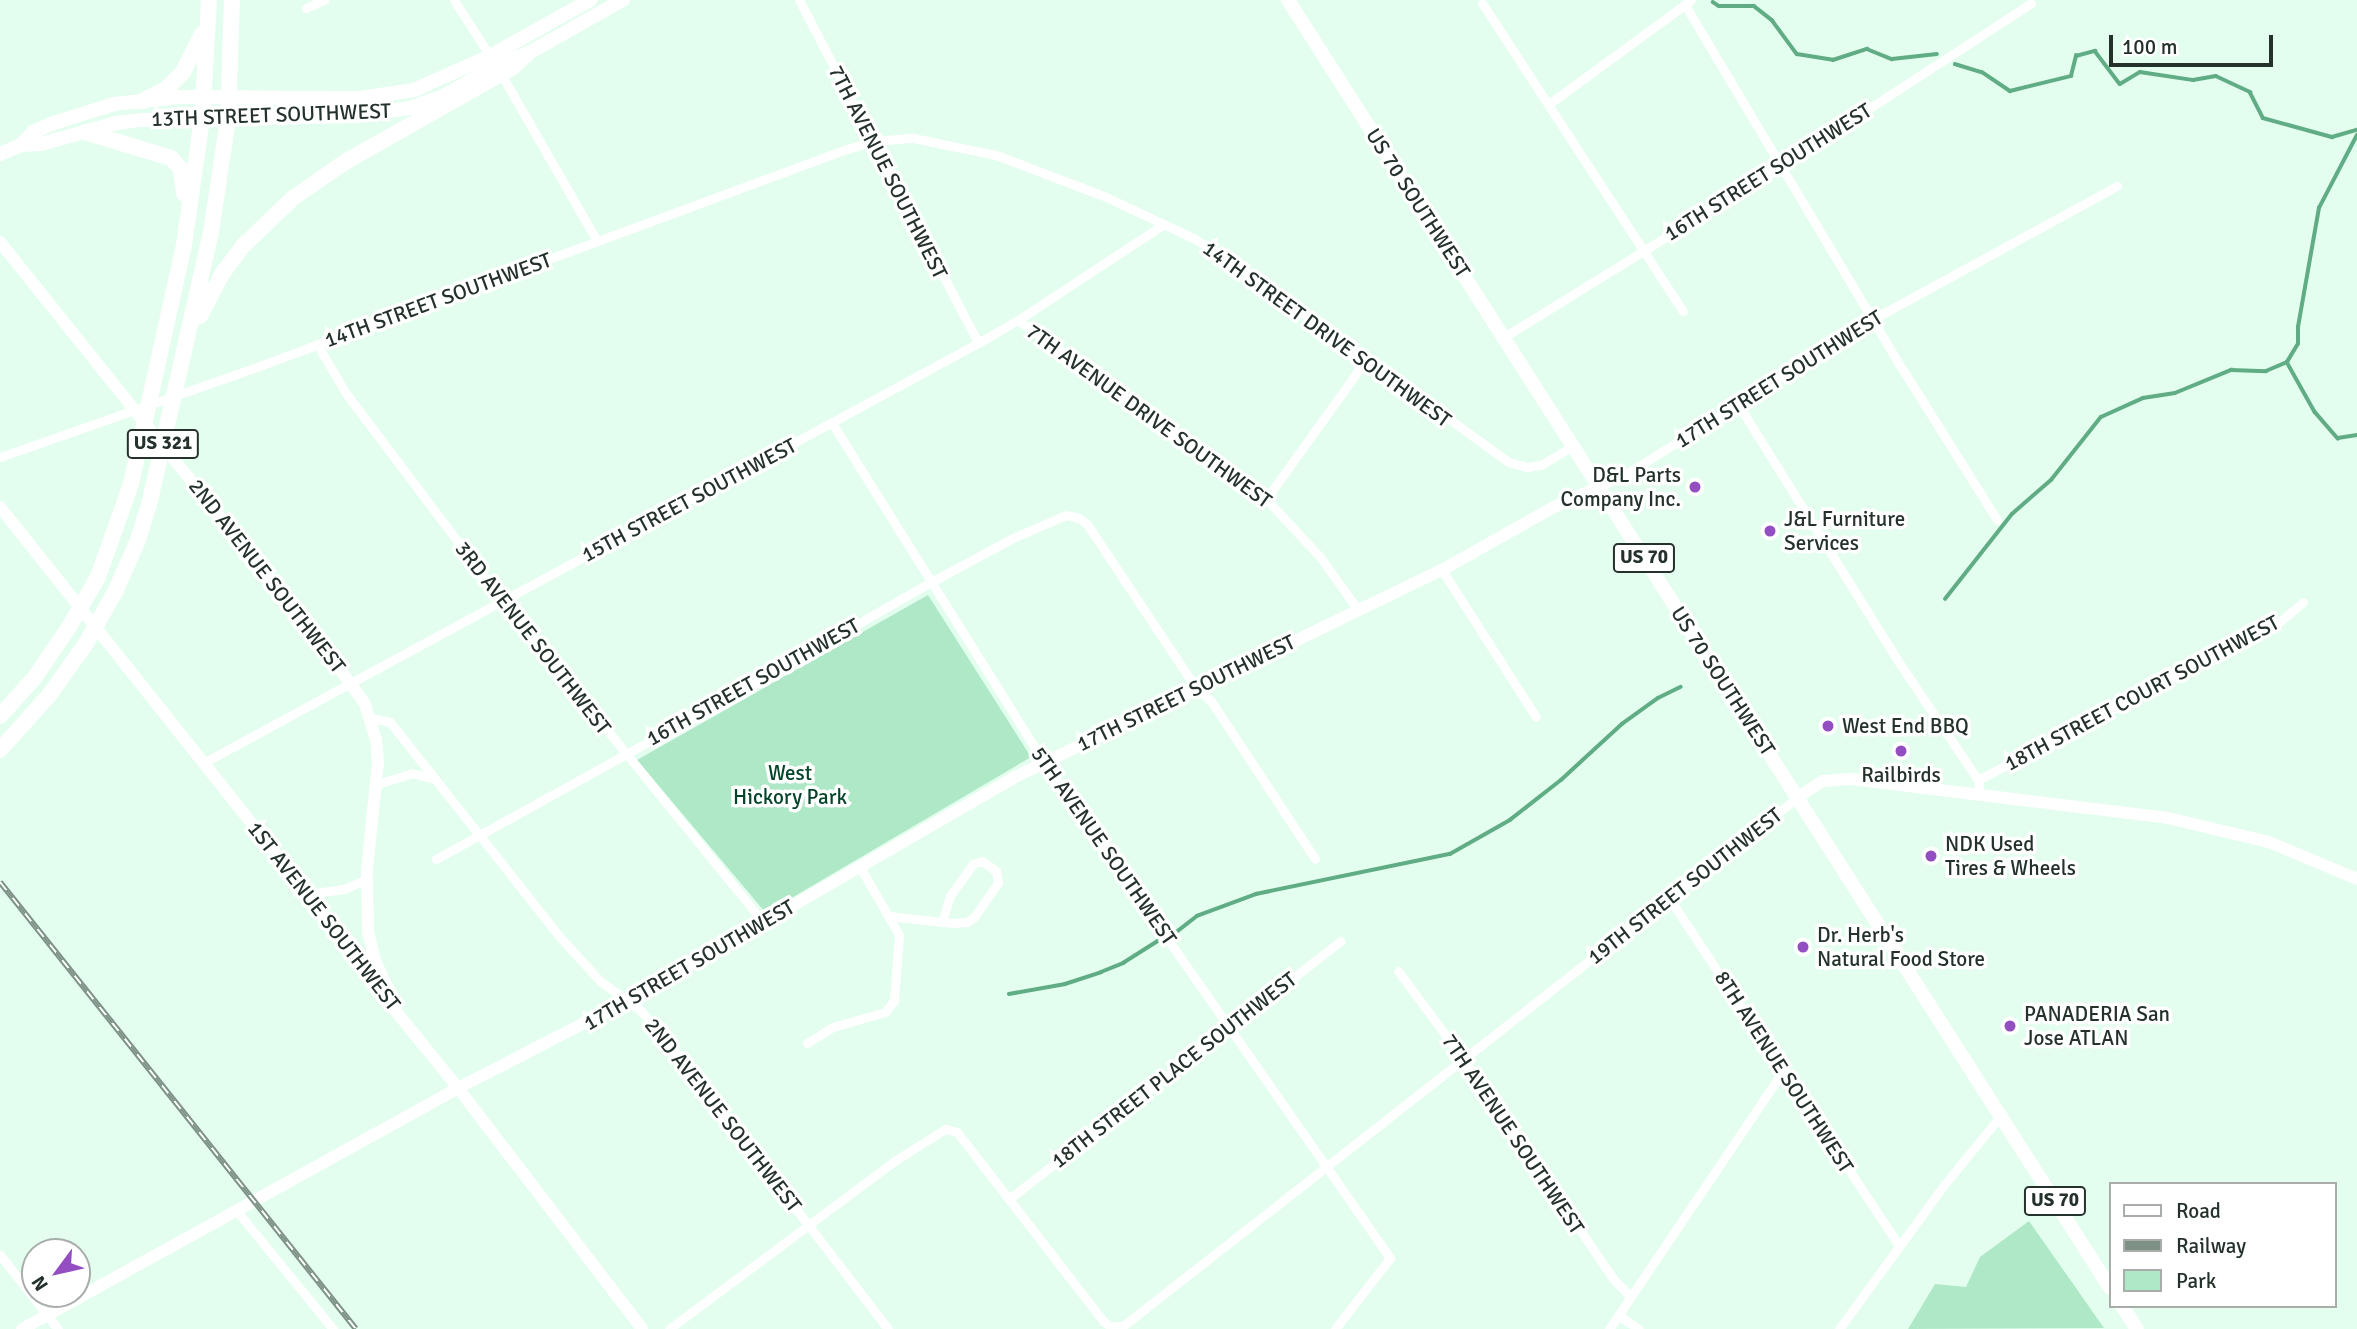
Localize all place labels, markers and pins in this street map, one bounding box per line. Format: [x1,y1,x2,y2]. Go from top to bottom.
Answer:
place label: D&L Parts Company Inc. [1560,462,1681,512]
marker: D&L Parts Company Inc. [1687,479,1703,495]
place label: J&L Furniture Services [1784,506,1905,556]
marker: J&L Furniture Services [1762,523,1778,539]
place label: West End BBQ [1842,713,1969,739]
marker: West End BBQ [1820,718,1836,734]
marker: Railbirds [1893,743,1909,759]
place label: Railbirds [1861,762,1941,788]
place label: NDK Used Tires & Wheels [1945,831,2076,881]
marker: NDK Used Tires & Wheels [1923,848,1939,864]
place label: Dr. Herb's Natural Food Store [1817,922,1985,972]
marker: Dr. Herb's Natural Food Store [1795,939,1811,955]
place label: PANADERIA San Jose ATLAN [2024,1001,2170,1051]
marker: PANADERIA San Jose ATLAN [2002,1018,2018,1034]

